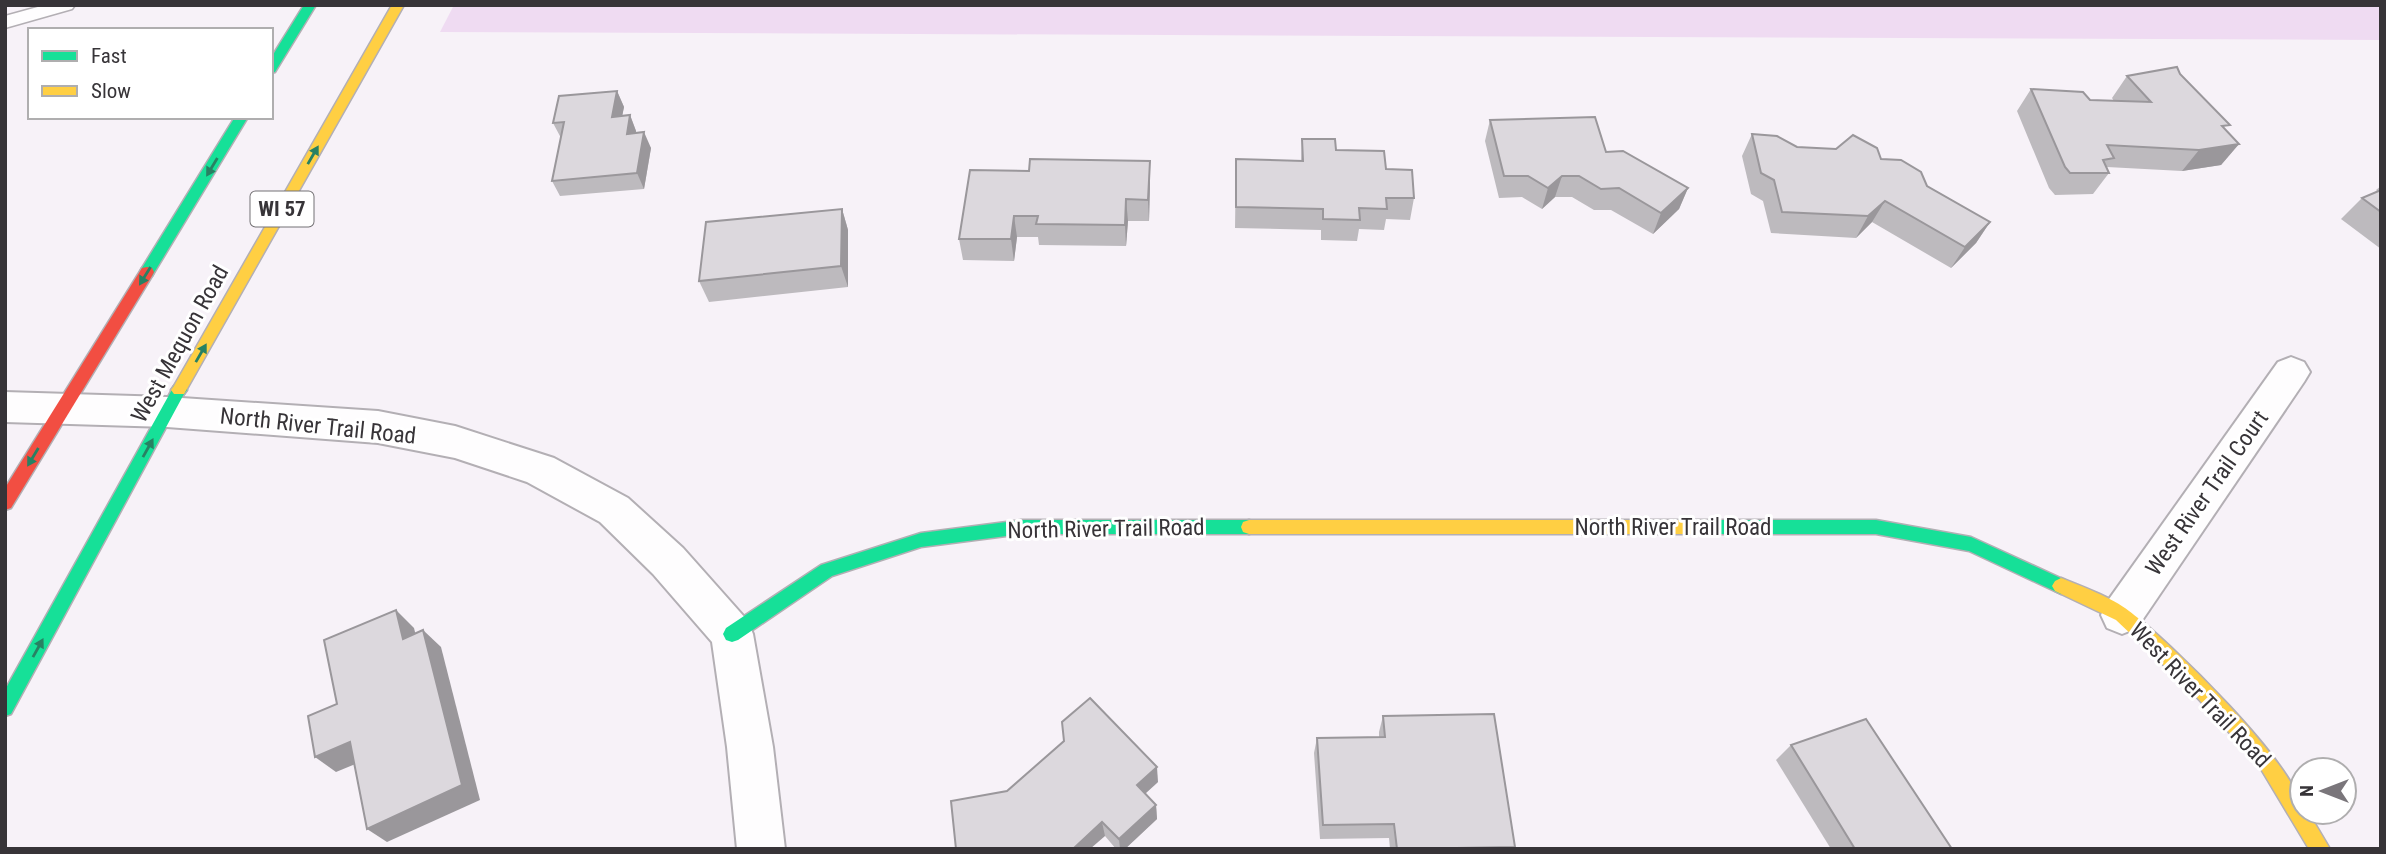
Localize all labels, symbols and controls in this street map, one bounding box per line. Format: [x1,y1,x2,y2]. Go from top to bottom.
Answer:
legend [28,28,273,119]
text: Fast [91,44,127,68]
text: Slow [91,79,131,103]
one-way arrow [307,145,319,165]
one-way arrow [205,158,218,177]
road number: WI 57 [250,192,314,227]
street label: West Mequon Road [126,261,234,427]
one-way arrow [139,266,152,285]
one-way arrow [195,343,207,363]
street label: North River Trail Road [219,402,417,450]
street label: West River Trail Court [2140,405,2274,581]
one-way arrow [141,438,153,458]
one-way arrow [27,447,40,466]
street label: North River Trail Road [1007,514,1205,544]
street label: North River Trail Road [1574,514,1772,541]
street label: West River Trail Road [2124,617,2276,773]
one-way arrow [32,638,44,657]
north arrow [2288,756,2358,826]
text: N [2295,785,2318,797]

